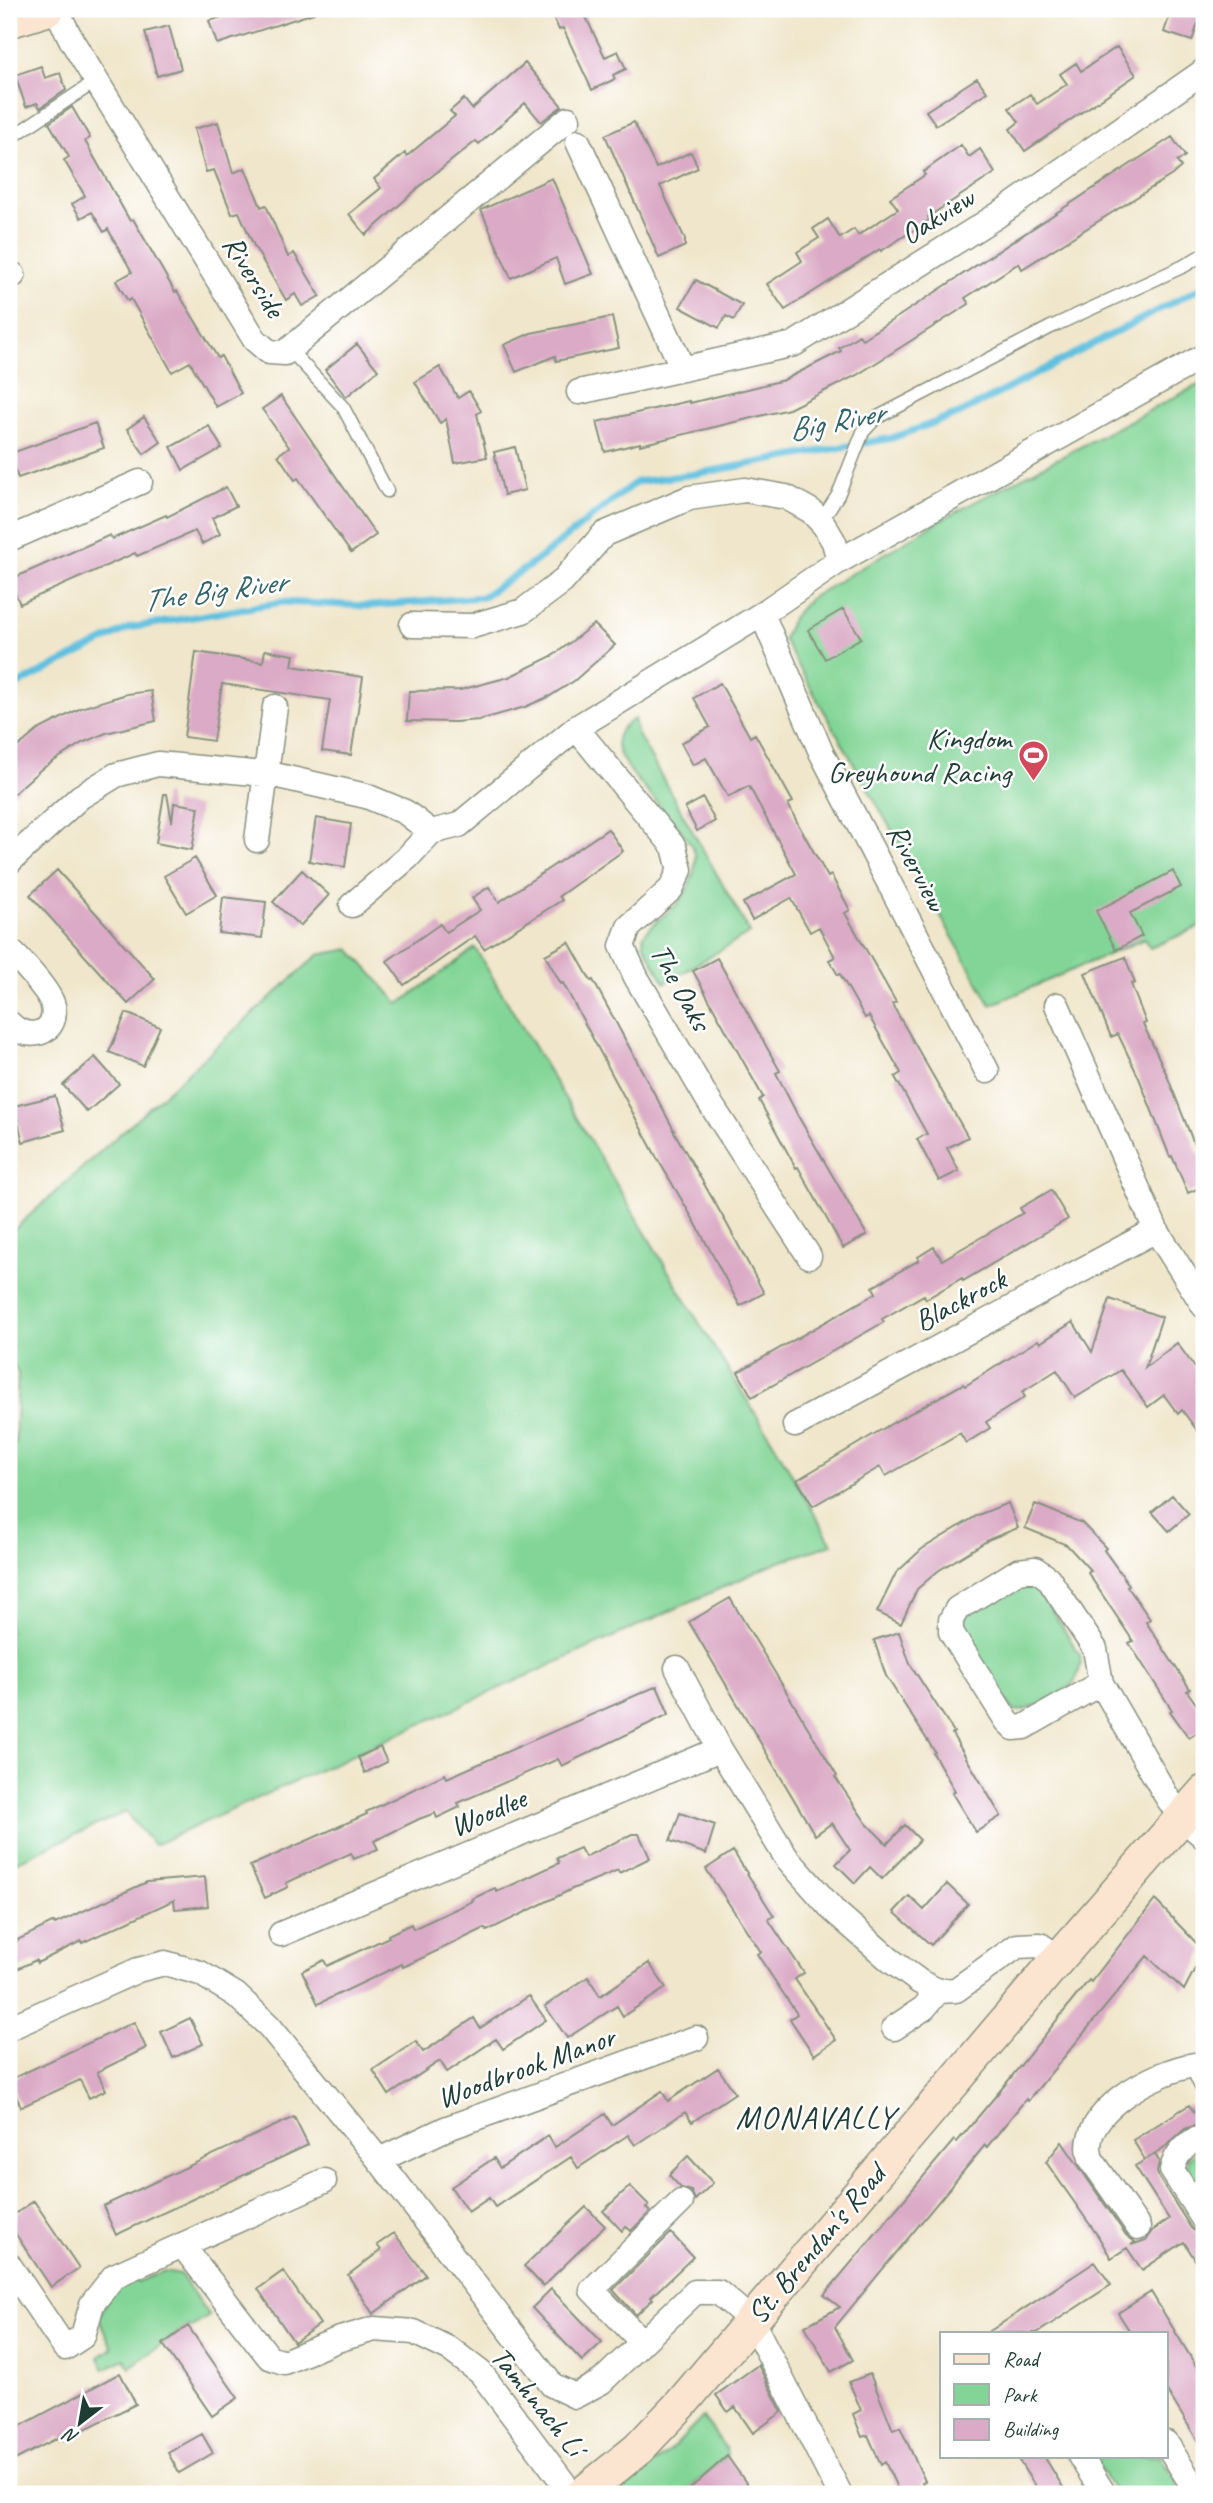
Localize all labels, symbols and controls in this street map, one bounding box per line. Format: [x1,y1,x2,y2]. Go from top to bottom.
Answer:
street label: Oakview [893,177,983,253]
street label: Riverside [214,228,295,326]
water label: Big River [785,391,893,450]
water label: The Big River [140,560,294,621]
place label: Kingdom Greyhound Racing [828,719,1013,791]
sports icon: Kingdom Greyhound Racing [1017,738,1051,782]
street label: Riverview [878,817,957,919]
street label: The Oaks [642,937,722,1039]
street label: Blackrock [908,1259,1014,1340]
street label: Woodlee [444,1778,534,1845]
street label: Woodbrook Manor [432,2017,622,2117]
district label: MONAVALLY [736,2097,900,2138]
street label: St. Brendan's Road [738,2153,896,2331]
legend [940,2332,1168,2458]
street label: Tamhnach Lí [482,2339,598,2468]
text: Road [1003,2346,1042,2372]
text: Park [1003,2382,1038,2408]
north arrow [46,2388,116,2458]
text: Building [1003,2416,1060,2442]
text: N [58,2422,83,2450]

